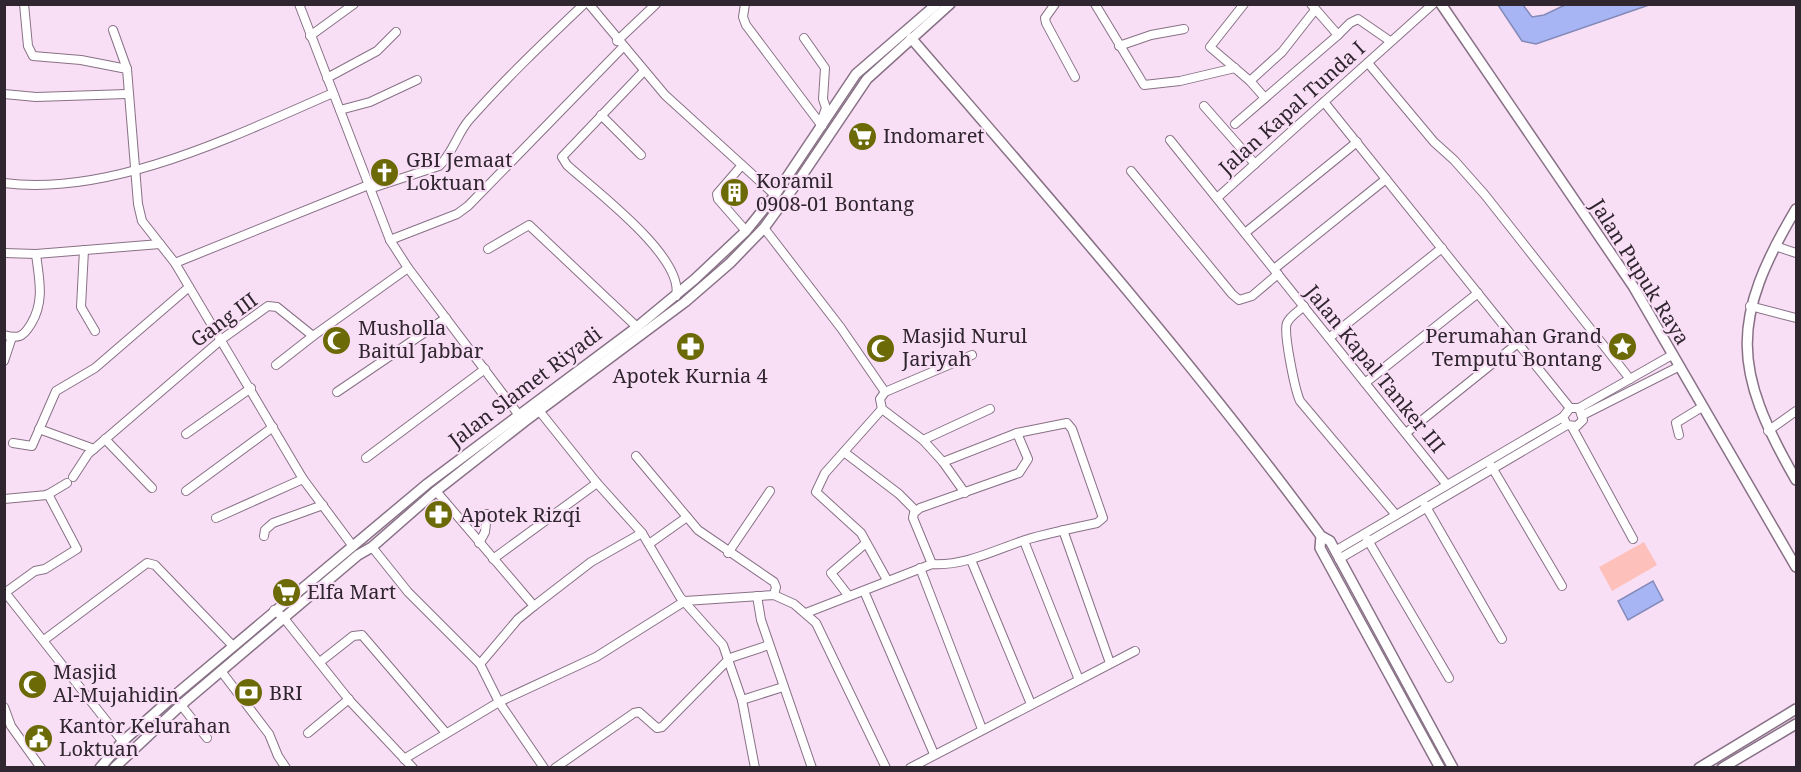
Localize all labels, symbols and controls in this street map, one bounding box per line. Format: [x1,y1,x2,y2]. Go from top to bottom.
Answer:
street label: Jalan Kapal Tunda I [1212,35,1371,181]
supermarket icon: Indomaret [846,120,878,152]
place label: Indomaret [883,122,984,149]
place label: GBI Jemaat Loktuan [406,146,512,196]
church icon: GBI Jemaat Loktuan [369,156,401,188]
place label: Koramil 0908-01 Bontang [756,167,914,217]
building icon: Koramil 0908-01 Bontang [719,177,751,209]
street label: Jalan Pupuk Raya [1584,193,1696,350]
street label: Jalan Kapal Tanker III [1299,278,1452,458]
street label: Gang III [185,286,263,353]
place label: Musholla Baitul Jabbar [358,314,484,364]
street label: Jalan Slamet Riyadi [442,320,607,454]
place label: Masjid Nurul Jariyah [901,322,1027,372]
place label: Perumahan Grand Temputu Bontang [1425,322,1602,372]
mosque icon: Musholla Baitul Jabbar [321,324,353,356]
pharmacy icon: Apotek Kurnia 4 [674,330,706,362]
place icon: Perumahan Grand Temputu Bontang [1607,331,1639,363]
mosque icon: Masjid Nurul Jariyah [865,332,897,364]
place label: Apotek Kurnia 4 [612,362,768,389]
pharmacy icon: Apotek Rizqi [423,499,455,531]
place label: Apotek Rizqi [460,501,582,528]
supermarket icon: Elfa Mart [270,576,302,608]
place label: Elfa Mart [307,578,396,605]
place label: Masjid Al-Mujahidin [53,658,179,708]
mosque icon: Masjid Al-Mujahidin [16,668,48,700]
bank icon: BRI [232,677,264,709]
place label: BRI [269,679,303,706]
place label: Kantor Kelurahan Loktuan [59,712,231,762]
public building icon: Kantor Kelurahan Loktuan [22,722,54,754]

